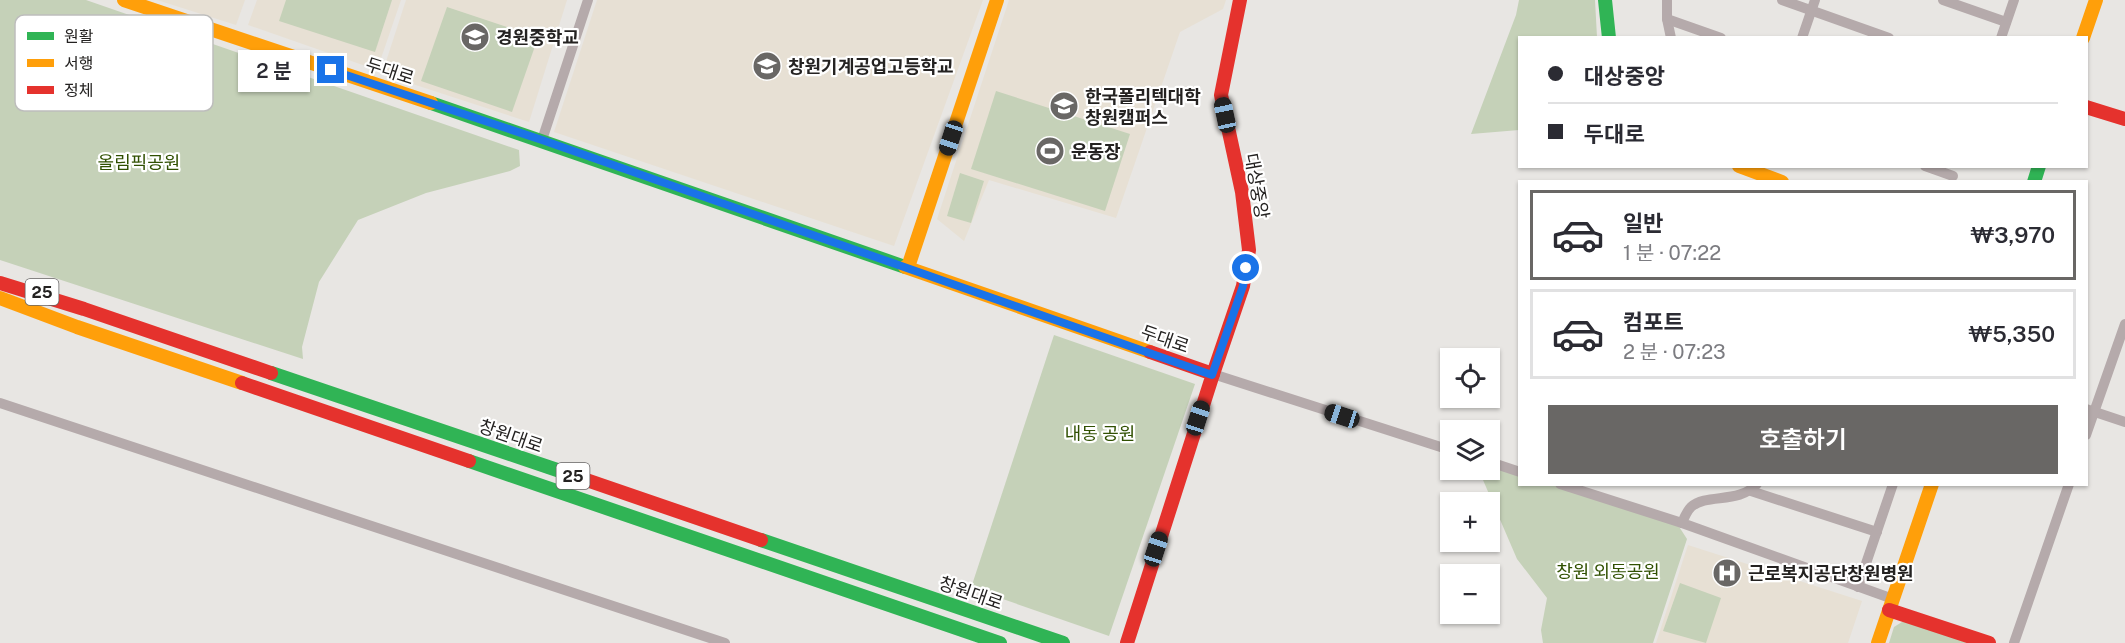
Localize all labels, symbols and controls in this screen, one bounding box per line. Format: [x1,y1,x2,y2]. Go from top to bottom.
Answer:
legend [15,15,213,111]
school or university icon: 경원중학교 [459,21,491,53]
text: 원활 [64,27,94,46]
place label: 경원중학교 [496,27,579,48]
callout: 2 분 [238,49,310,91]
school or university icon: 창원기계공업고등학교 [751,50,783,82]
street label: 두대로 [363,53,417,89]
text: 서행 [64,54,93,73]
route end [317,56,344,83]
place label: 창원기계공업고등학교 [788,56,954,77]
text: 2 분 [256,59,292,83]
text: 대상중앙 [1584,63,1665,89]
text: 정체 [64,81,93,100]
place label: 한국폴리텍대학 창원캠퍼스 [1085,86,1201,128]
school or university icon: 한국폴리텍대학 창원캠퍼스 [1048,90,1080,122]
car [1212,96,1238,134]
car [937,118,965,158]
text: 두대로 [1584,121,1645,147]
sports icon: 운동장 [1034,135,1066,167]
place label: 운동장 [1071,141,1121,162]
park label: 올림픽공원 [98,152,180,173]
street label: 대상중앙 [1241,152,1273,220]
icon: car [1551,208,1605,262]
text: 일반 [1623,210,1663,236]
text: ₩3,970 [1970,222,2055,248]
text: 1 분 · 07:22 [1623,241,1721,265]
route start [1232,254,1259,281]
road number: 25 [26,279,58,305]
icon: car [1551,307,1605,361]
text: 컴포트 [1623,309,1684,335]
street label: 두대로 [1138,321,1192,357]
text: ₩5,350 [1968,321,2055,347]
text: 2 분 · 07:23 [1623,340,1726,364]
map controls [1440,348,1500,624]
button: locate [1440,348,1500,408]
car [1184,398,1212,438]
car [1322,402,1362,430]
button: 호출하기 [1548,405,2058,474]
street label: 창원대로 [476,415,546,457]
button: layers [1440,420,1500,480]
park label: 내동 공원 [1065,423,1135,444]
road number: 25 [556,463,590,489]
button: + [1440,492,1500,552]
car [1142,529,1170,569]
hospital icon: 근로복지공단창원병원 [1711,557,1743,589]
park label: 창원 외동공원 [1556,561,1660,582]
place label: 근로복지공단창원병원 [1748,563,1914,584]
button: − [1440,564,1500,624]
street label: 창원대로 [936,572,1006,614]

